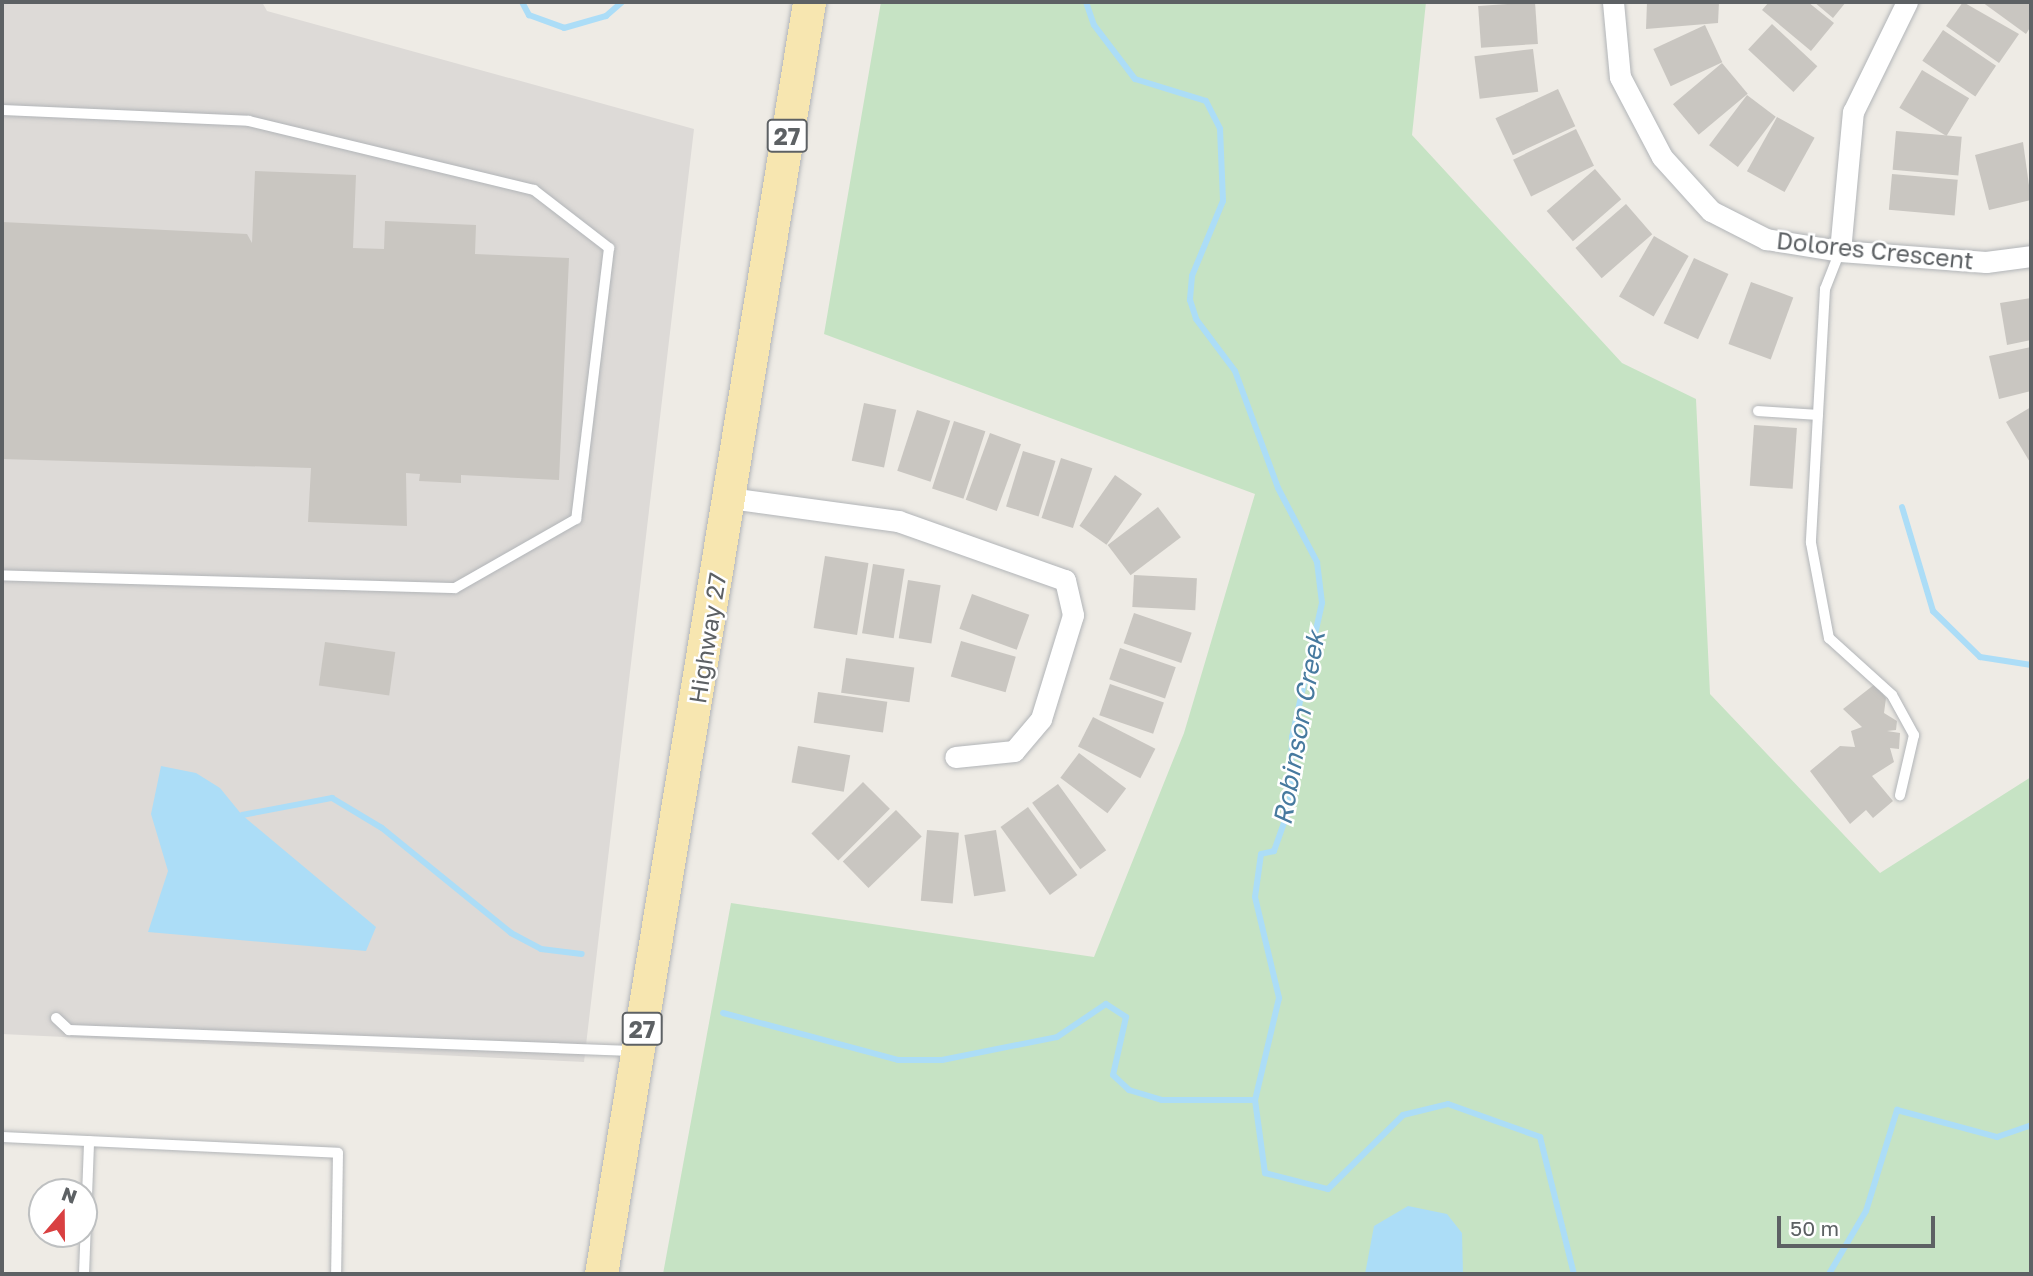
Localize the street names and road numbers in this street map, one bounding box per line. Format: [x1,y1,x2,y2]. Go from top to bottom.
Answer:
road number: 27 [766,116,808,155]
street label: Dolores Crescent [1775,225,1975,275]
street label: Highway 27 [682,571,732,705]
road number: 27 [621,1010,663,1048]

